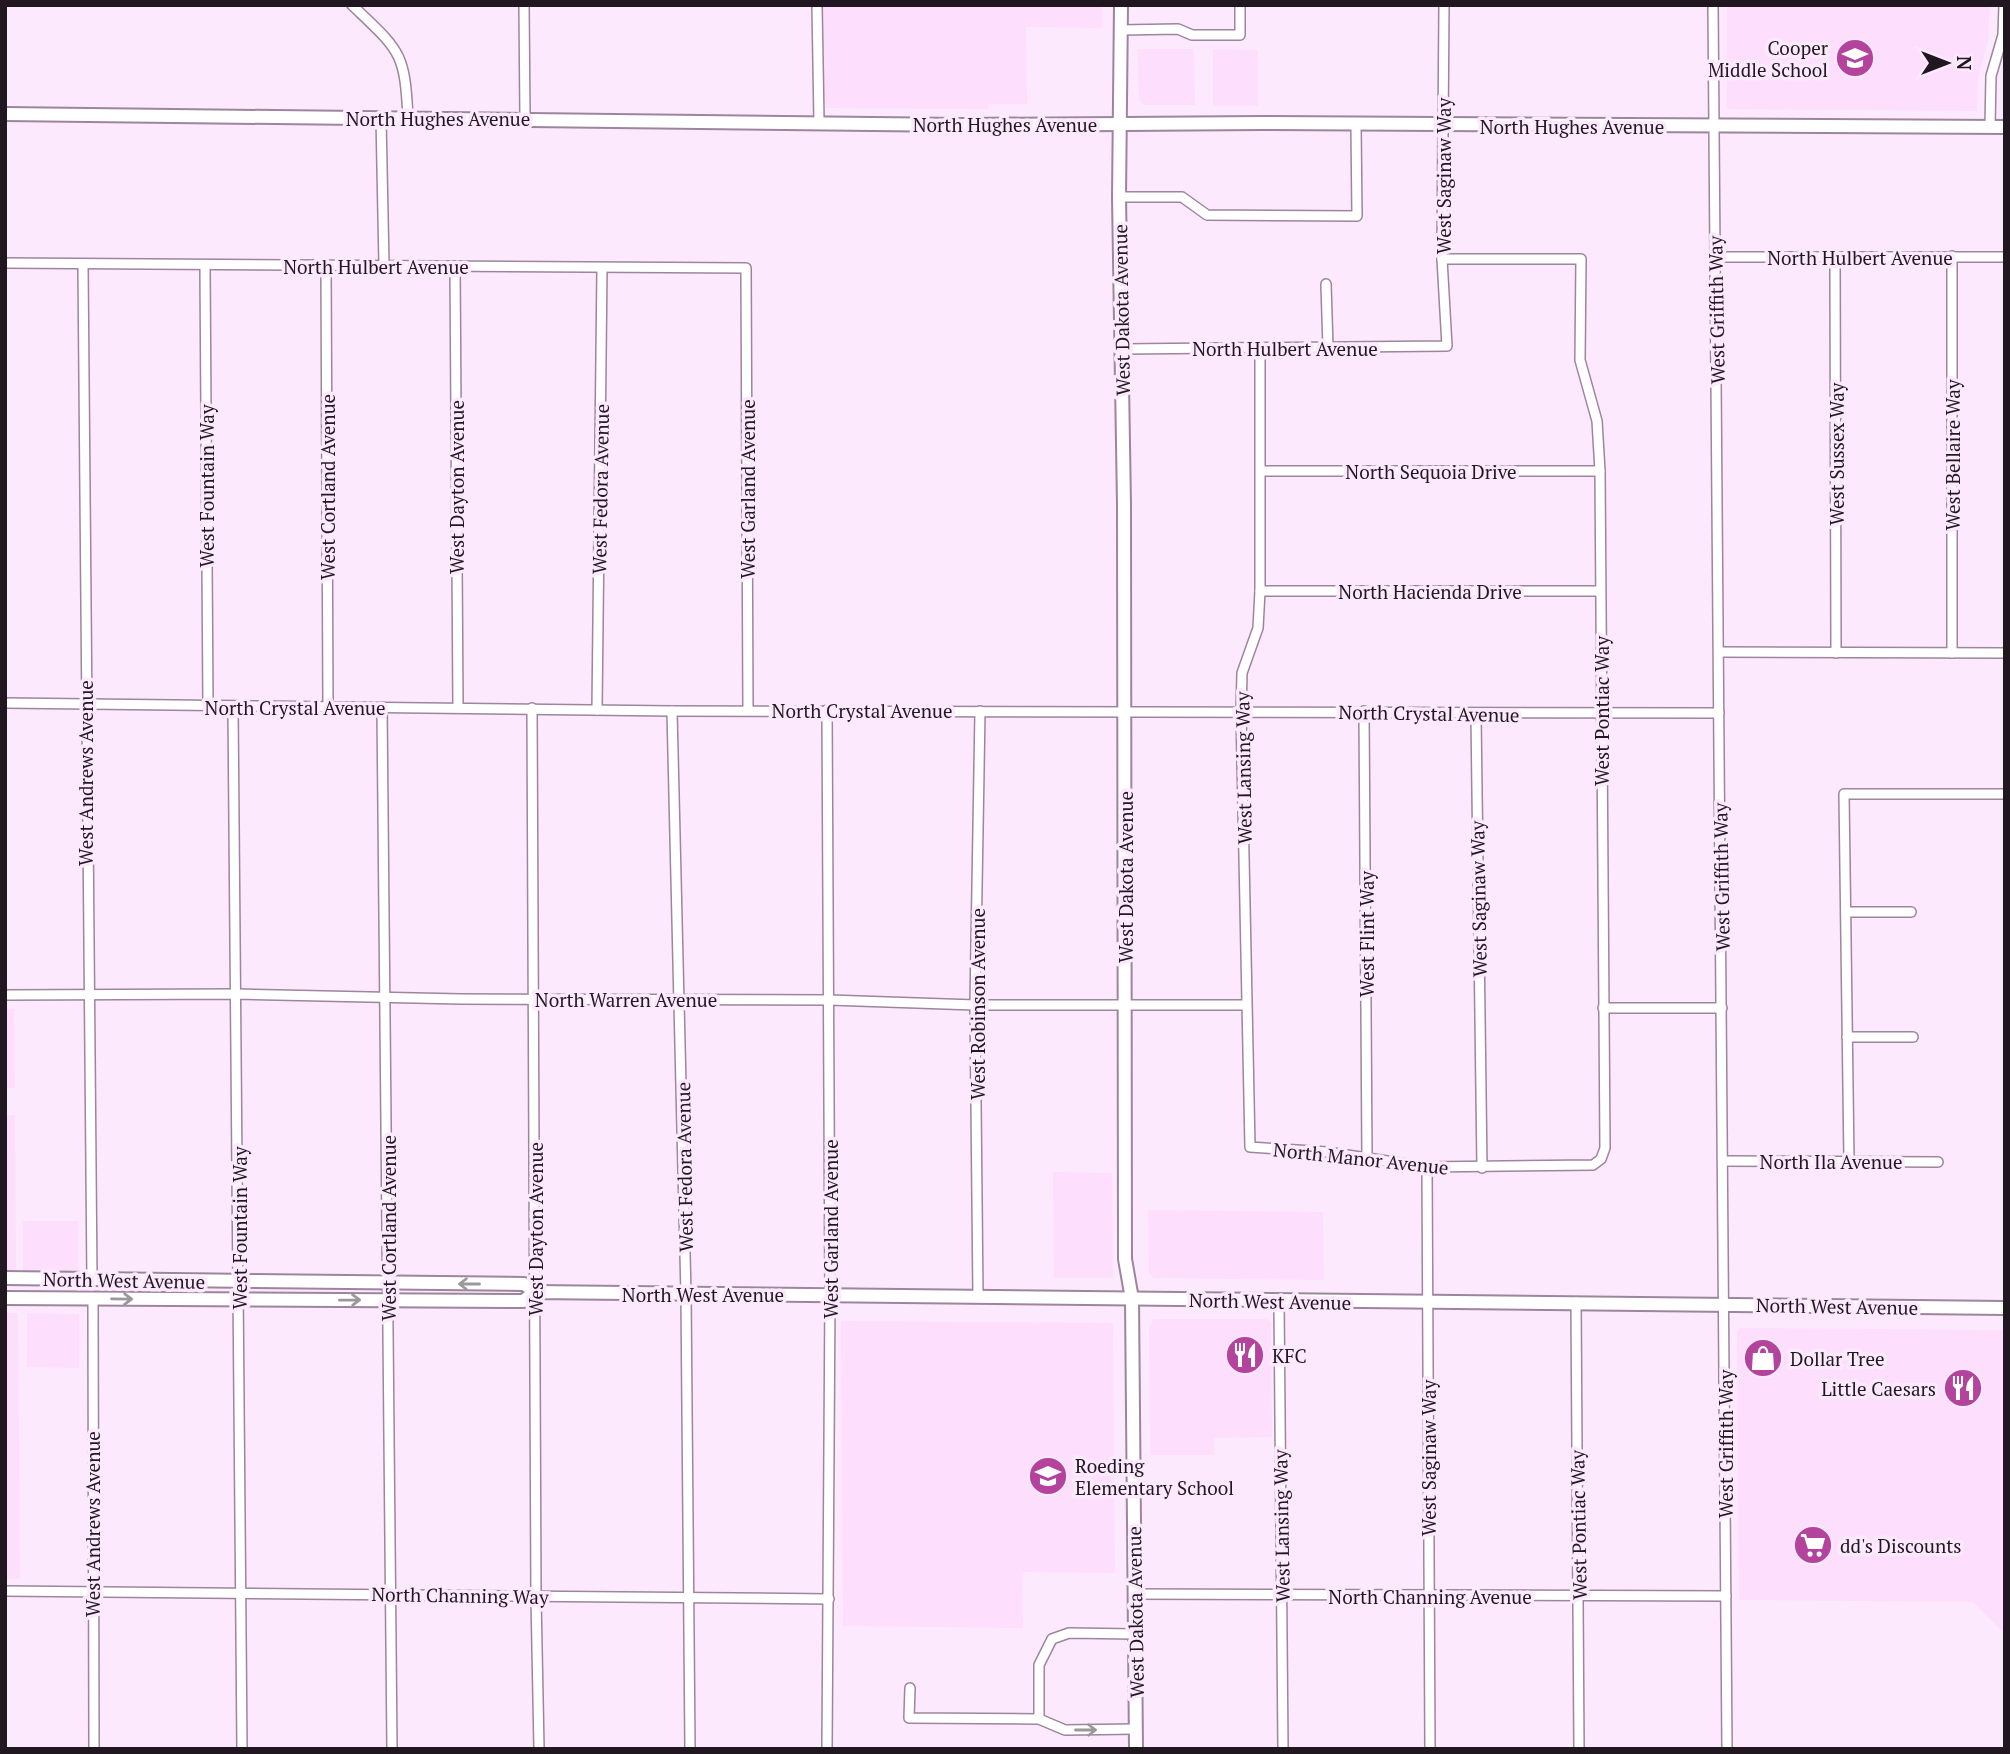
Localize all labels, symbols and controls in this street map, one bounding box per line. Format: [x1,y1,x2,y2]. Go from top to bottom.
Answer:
north arrow [1912,28,1982,98]
place label: Cooper Middle School [1708,35,1829,82]
school or university icon: Cooper Middle School [1834,37,1876,79]
text: N [1952,56,1977,71]
street label: West Saginaw Way [1431,97,1456,254]
street label: North Hughes Avenue [346,106,530,131]
street label: North Hughes Avenue [913,112,1097,137]
street label: North Hughes Avenue [1480,114,1664,139]
street label: West Dakota Avenue [1107,224,1135,396]
street label: West Griffith Way [1702,235,1730,384]
street label: North Hulbert Avenue [1767,245,1953,270]
street label: North Hulbert Avenue [283,254,469,279]
street label: North Hulbert Avenue [1192,336,1378,361]
street label: West Bellaire Way [1940,379,1965,531]
street label: West Sussex Way [1824,382,1849,525]
street label: West Cortland Avenue [315,394,340,580]
street label: West Garland Avenue [735,399,760,579]
street label: West Dayton Avenue [444,400,469,574]
street label: West Fountain Way [194,404,219,567]
street label: West Fedora Avenue [586,404,614,574]
street label: North Sequoia Drive [1345,459,1517,484]
street label: North Hacienda Drive [1338,579,1522,604]
street label: West Pontiac Way [1589,636,1614,786]
street label: West Andrews Avenue [73,680,98,866]
street label: West Lansing Way [1229,691,1257,845]
street label: North Crystal Avenue [204,695,386,720]
street label: North Crystal Avenue [771,698,953,723]
street label: North Crystal Avenue [1338,699,1520,727]
street label: West Dakota Avenue [1113,791,1138,963]
street label: West Griffith Way [1707,802,1735,951]
street label: West Saginaw Way [1464,820,1492,977]
street label: West Flint Way [1354,870,1379,997]
street label: West Robinson Avenue [965,908,990,1100]
street label: North Warren Avenue [535,987,717,1012]
street label: West Fedora Avenue [670,1082,698,1252]
street label: West Cortland Avenue [376,1135,401,1321]
street label: North Manor Avenue [1272,1136,1450,1180]
street label: West Garland Avenue [818,1139,843,1319]
street label: West Dayton Avenue [523,1142,548,1316]
street label: West Fountain Way [227,1146,252,1309]
street label: North Ila Avenue [1760,1149,1903,1174]
street label: North West Avenue [43,1266,205,1294]
one-way arrow [458,1277,481,1291]
street label: North West Avenue [622,1282,784,1307]
street label: North West Avenue [1189,1287,1351,1315]
one-way arrow [111,1292,134,1306]
street label: North West Avenue [1756,1292,1918,1320]
one-way arrow [338,1293,361,1307]
restaurant icon: KFC [1224,1334,1266,1376]
shop icon: Dollar Tree [1742,1337,1784,1379]
place label: KFC [1272,1343,1307,1368]
place label: Dollar Tree [1790,1346,1885,1371]
restaurant icon: Little Caesars [1942,1367,1984,1409]
street label: West Griffith Way [1713,1369,1738,1518]
place label: Little Caesars [1821,1376,1936,1401]
street label: West Saginaw Way [1416,1379,1441,1536]
street label: West Andrews Avenue [80,1431,105,1617]
street label: West Lansing Way [1267,1449,1295,1603]
street label: West Pontiac Way [1564,1449,1592,1600]
place label: Roeding Elementary School [1075,1453,1234,1500]
school or university icon: Roeding Elementary School [1027,1455,1069,1497]
supermarket icon: dd's Discounts [1792,1524,1834,1566]
street label: West Dakota Avenue [1121,1526,1149,1698]
place label: dd's Discounts [1840,1533,1962,1558]
street label: North Channing Way [371,1581,549,1609]
street label: North Channing Avenue [1328,1584,1532,1609]
one-way arrow [1075,1723,1098,1737]

